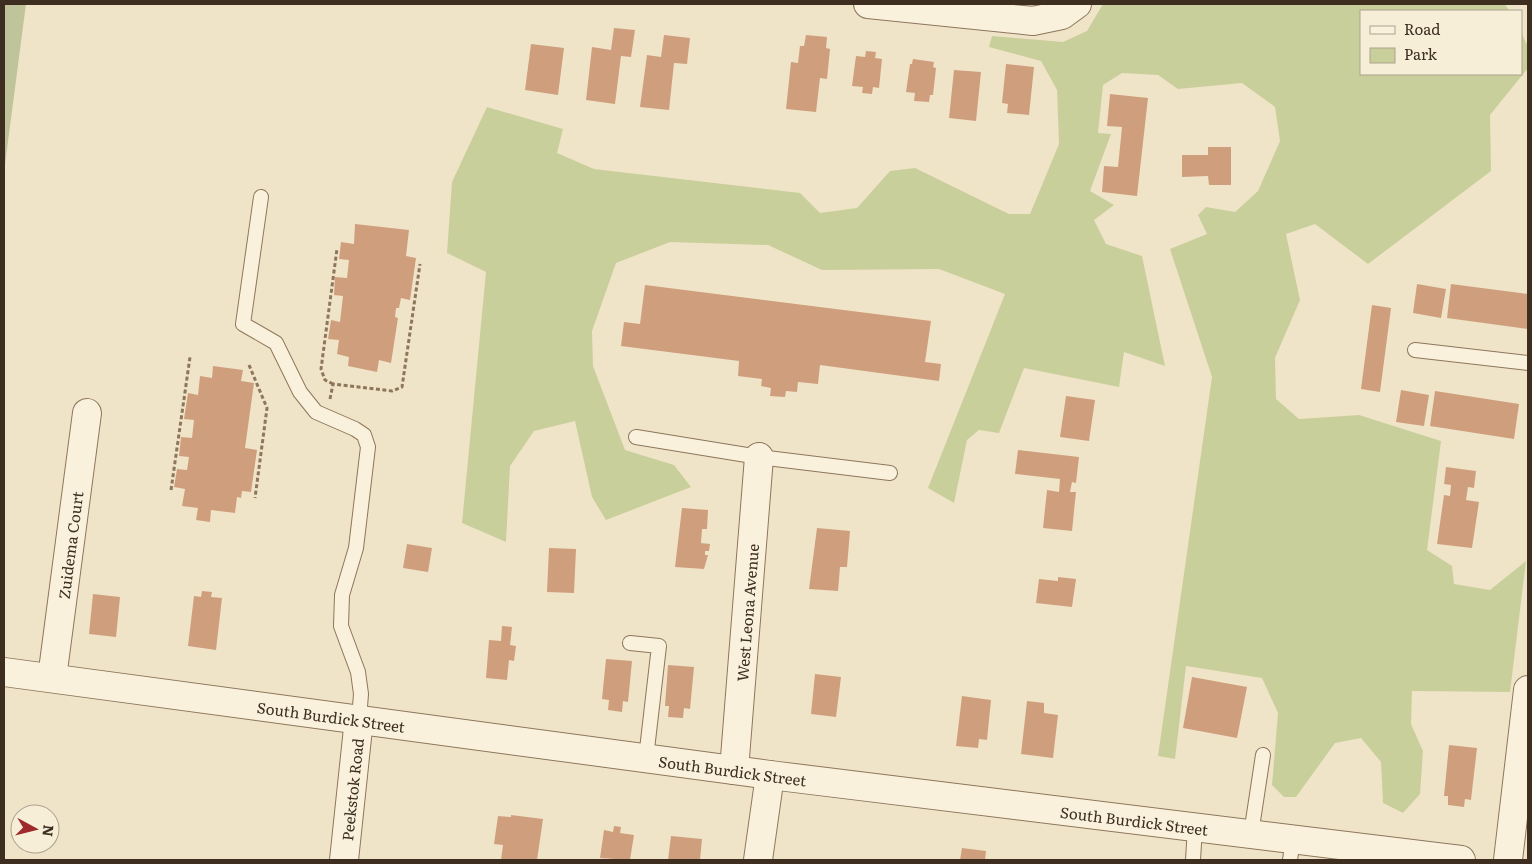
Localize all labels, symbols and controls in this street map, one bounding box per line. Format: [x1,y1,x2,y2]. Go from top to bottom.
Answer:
legend [1360,10,1522,75]
text: Road [1404,17,1440,40]
text: Park [1404,42,1438,65]
street label: Zuidema Court [51,490,88,600]
street label: West Leona Avenue [730,543,764,682]
street label: South Burdick Street [256,695,406,737]
street label: Peekstok Road [335,737,368,842]
street label: South Burdick Street [657,749,808,791]
street label: South Burdick Street [1059,799,1210,840]
north arrow [10,804,60,854]
text: N [38,824,60,838]

